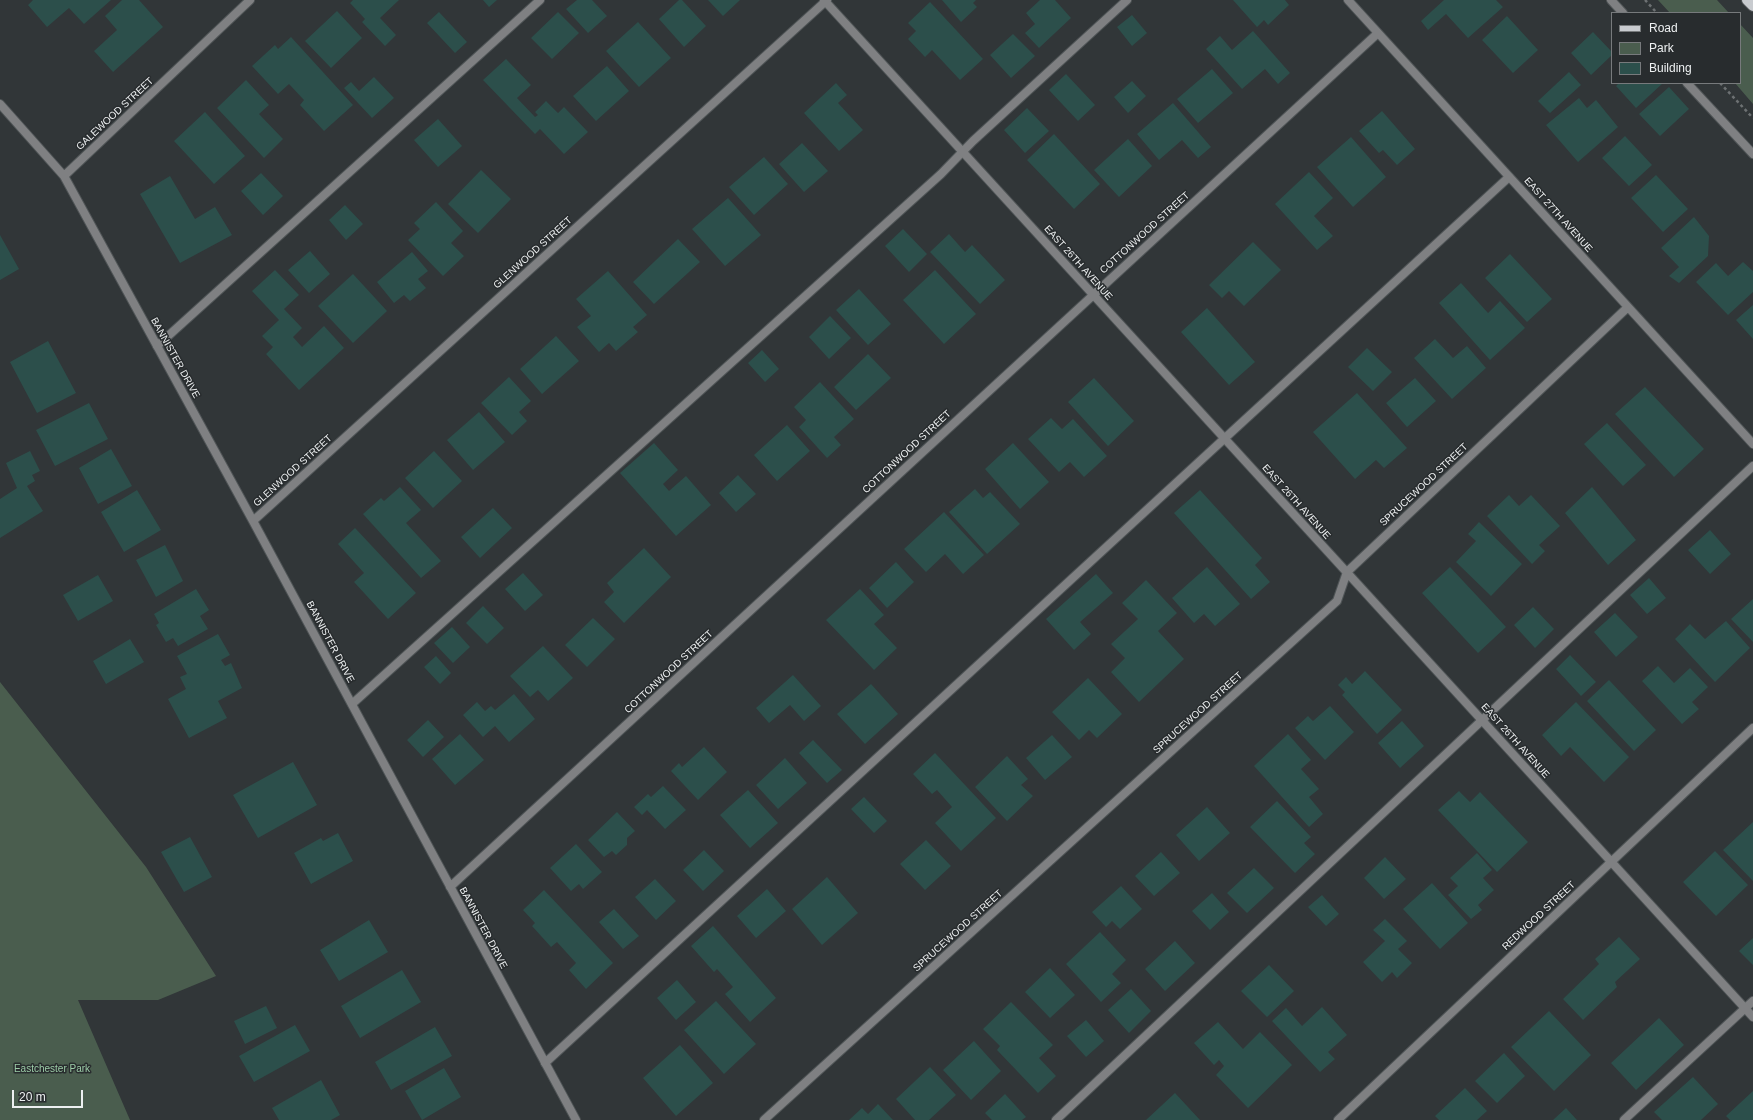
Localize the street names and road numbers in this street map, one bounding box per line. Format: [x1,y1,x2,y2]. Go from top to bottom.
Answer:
street label: GALEWOOD STREET [74,75,156,153]
street label: EAST 27TH AVENUE [1521,175,1595,255]
street label: COTTONWOOD STREET [1098,190,1192,276]
street label: GLENWOOD STREET [491,215,575,291]
street label: EAST 26TH AVENUE [1041,223,1115,303]
street label: BANNISTER DRIVE [148,315,202,401]
street label: COTTONWOOD STREET [860,408,954,496]
street label: GLENWOOD STREET [251,433,335,509]
street label: SPRUCEWOOD STREET [1377,441,1471,529]
street label: EAST 26TH AVENUE [1259,462,1333,542]
street label: BANNISTER DRIVE [303,599,357,685]
street label: COTTONWOOD STREET [622,628,716,716]
street label: SPRUCEWOOD STREET [1151,670,1245,756]
street label: EAST 26TH AVENUE [1478,701,1552,781]
street label: REDWOOD STREET [1500,879,1578,953]
street label: BANNISTER DRIVE [456,885,510,971]
street label: SPRUCEWOOD STREET [911,888,1005,974]

